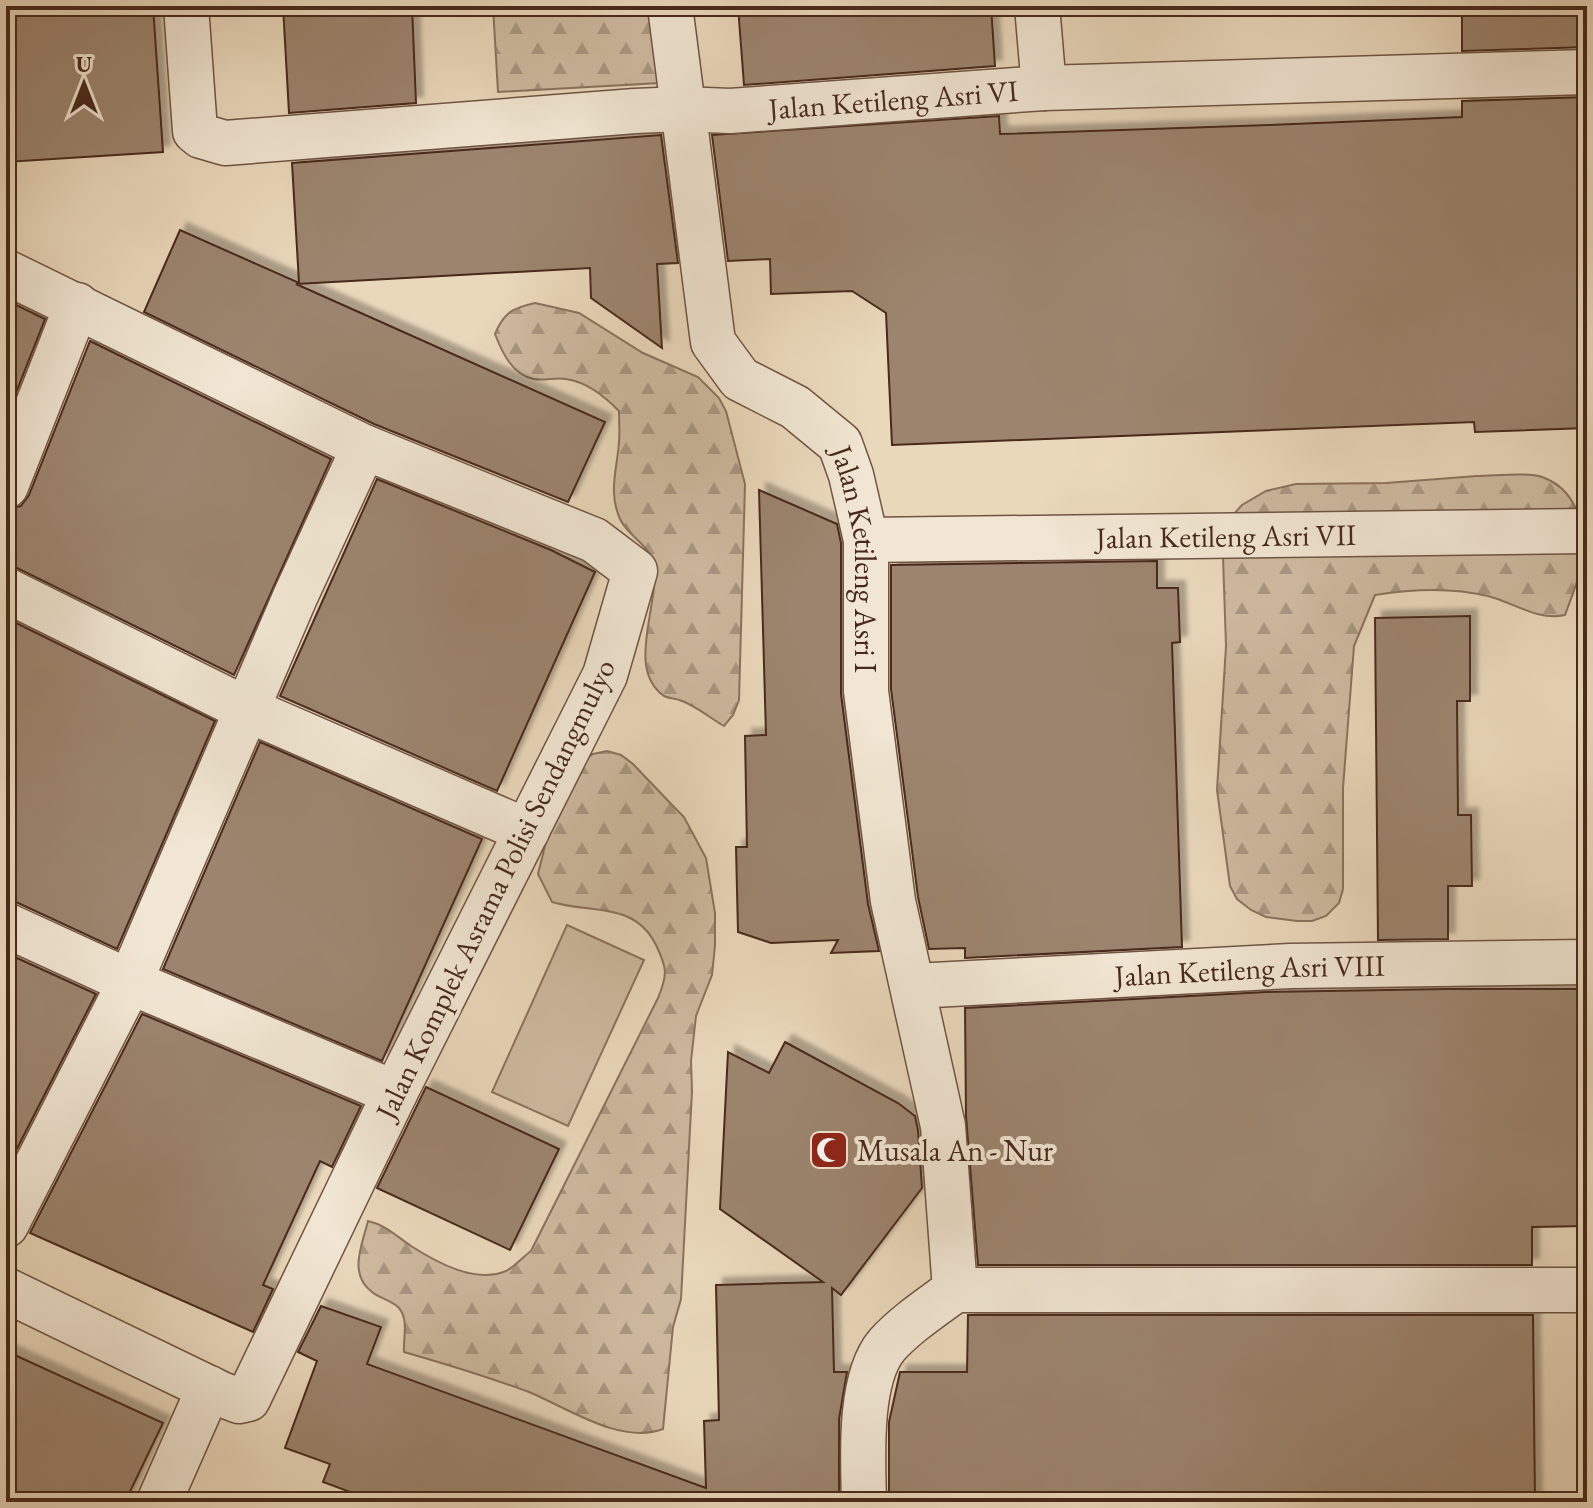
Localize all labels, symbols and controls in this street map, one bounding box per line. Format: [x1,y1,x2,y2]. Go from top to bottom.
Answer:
north arrow [44,44,124,124]
text: U [76,50,93,79]
street label: Jalan Ketileng Asri VI [764,70,1019,128]
street label: Jalan Ketileng Asri I [821,437,886,673]
street label: Jalan Ketileng Asri VII [1093,514,1356,557]
street label: Jalan Komplek Asrama Polisi Sendangmulyo [365,652,624,1128]
street label: Jalan Ketileng Asri VIII [1110,945,1385,995]
mosque icon: Musala An - Nur [808,1129,850,1171]
place label: Musala An - Nur [857,1131,1053,1170]

